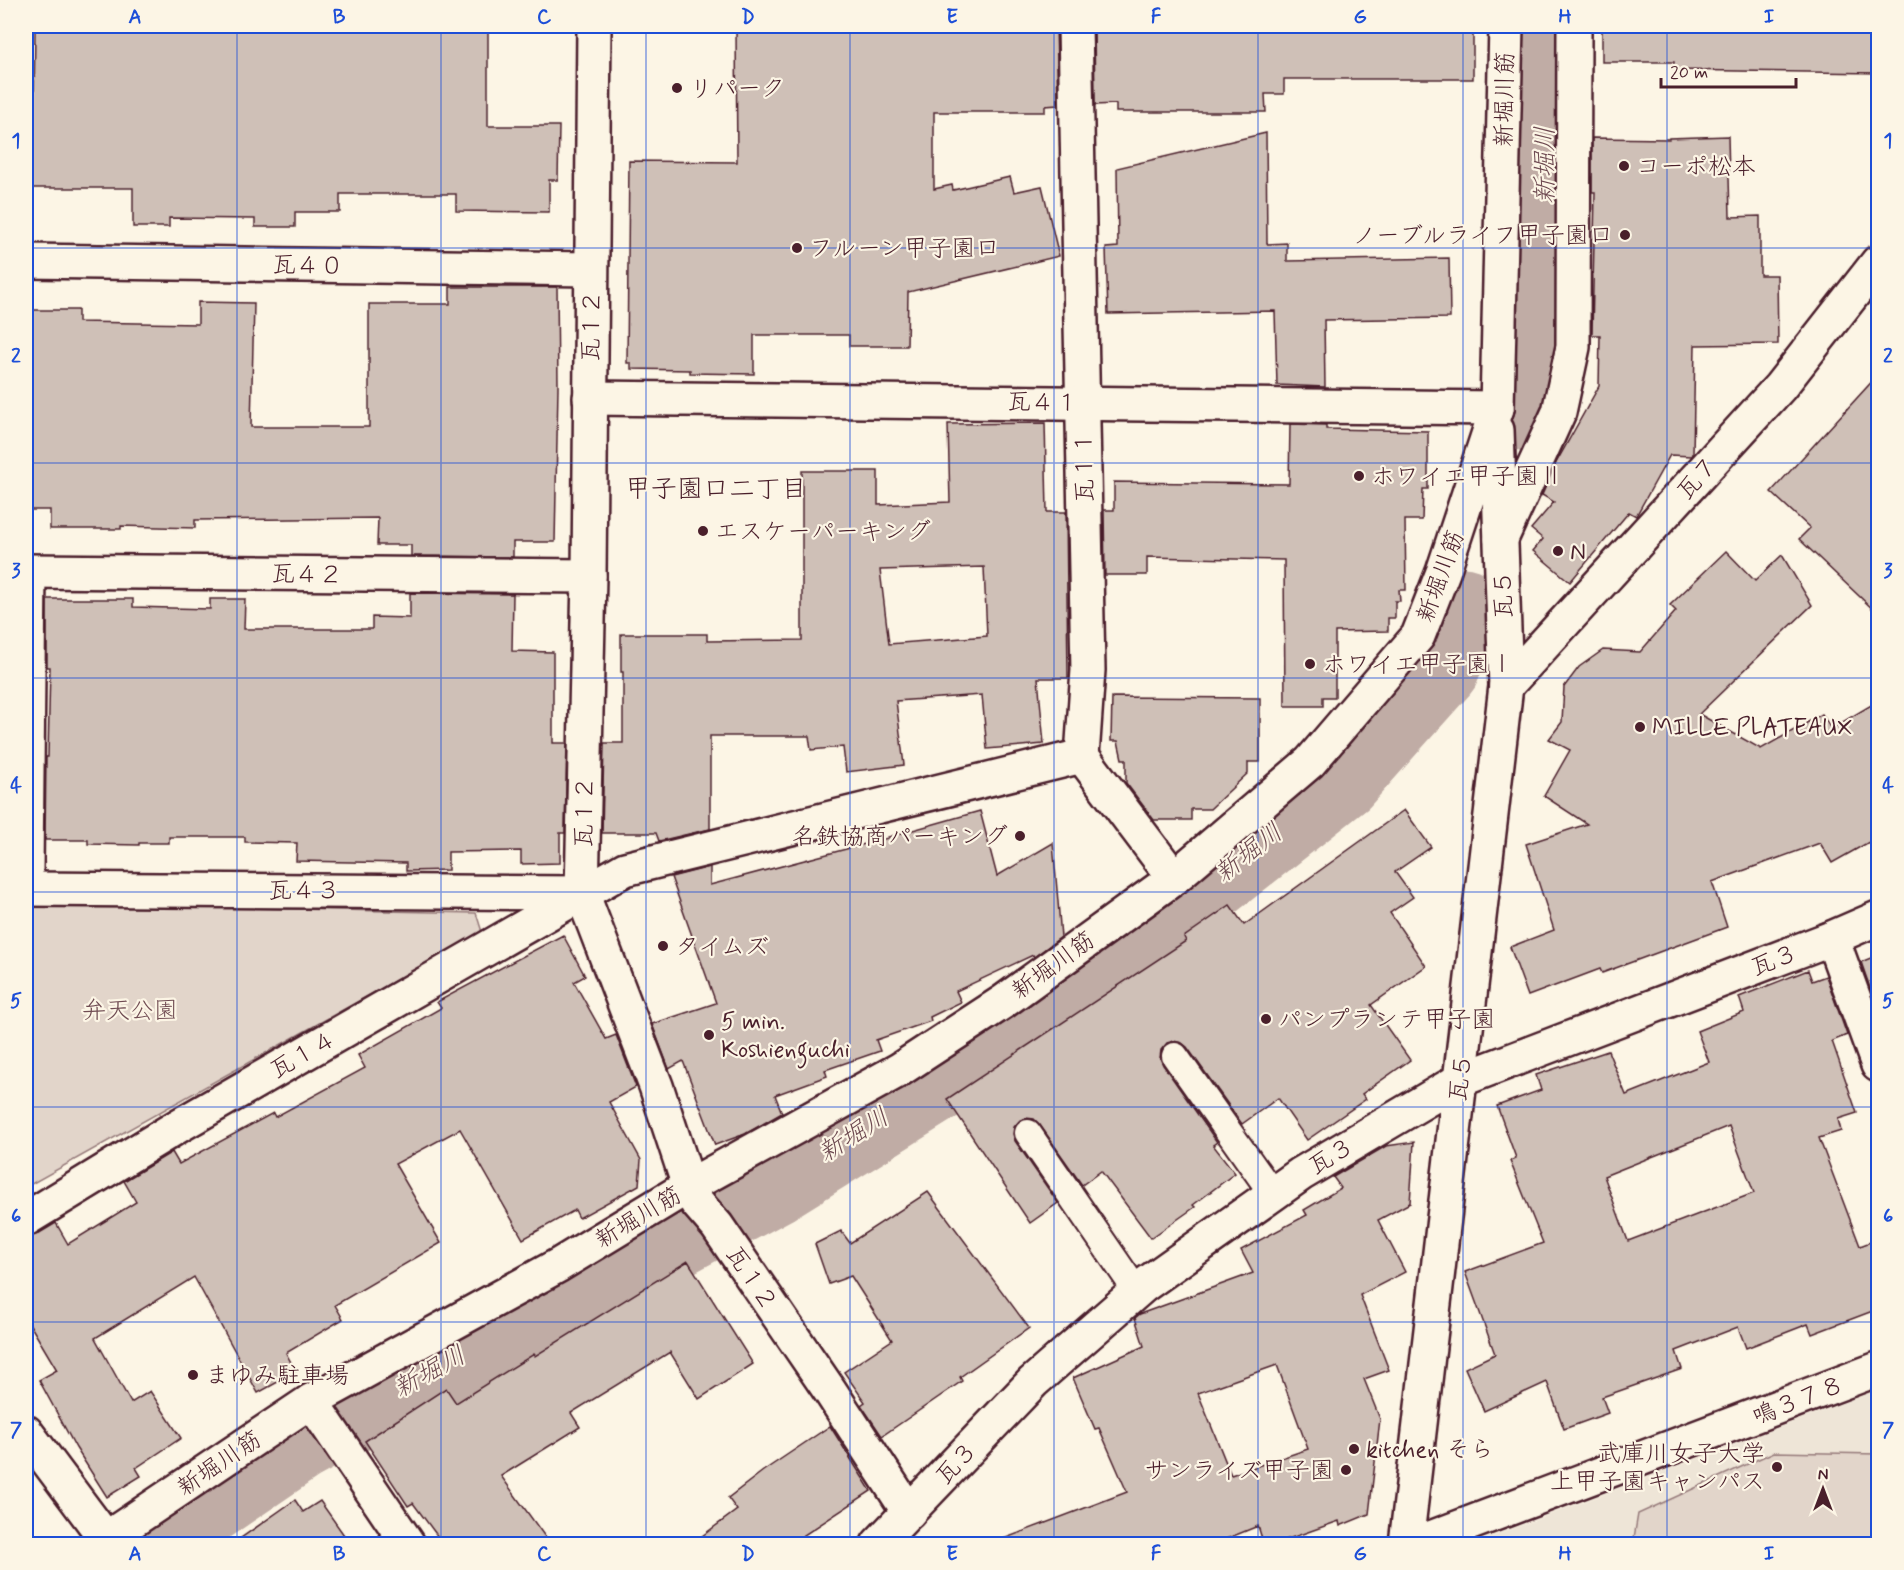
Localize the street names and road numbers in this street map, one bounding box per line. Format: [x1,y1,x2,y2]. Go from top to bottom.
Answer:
street label: 新堀川筋 [1489,51,1522,147]
street label: 瓦４０ [272,250,344,283]
street label: 瓦１２ [576,290,609,362]
street label: 瓦４１ [1007,387,1079,420]
street label: 瓦１１ [1069,431,1102,503]
street label: 瓦７ [1671,451,1726,507]
street label: 新堀川筋 [1410,526,1472,627]
street label: 瓦４２ [271,559,343,592]
street label: 瓦５ [1488,570,1521,619]
street label: 瓦１２ [569,776,602,848]
street label: 瓦４３ [268,876,340,907]
street label: 新堀川筋 [1006,925,1102,1007]
street label: 瓦３ [1747,938,1802,984]
street label: 瓦１４ [265,1024,343,1087]
street label: 瓦５ [1443,1052,1480,1104]
street label: 瓦３ [1303,1132,1360,1183]
street label: 新堀川筋 [590,1180,688,1256]
street label: 瓦１２ [718,1240,784,1317]
street label: 鳴３７８ [1748,1370,1849,1433]
street label: 新堀川筋 [171,1425,268,1504]
street label: 瓦３ [929,1436,985,1492]

